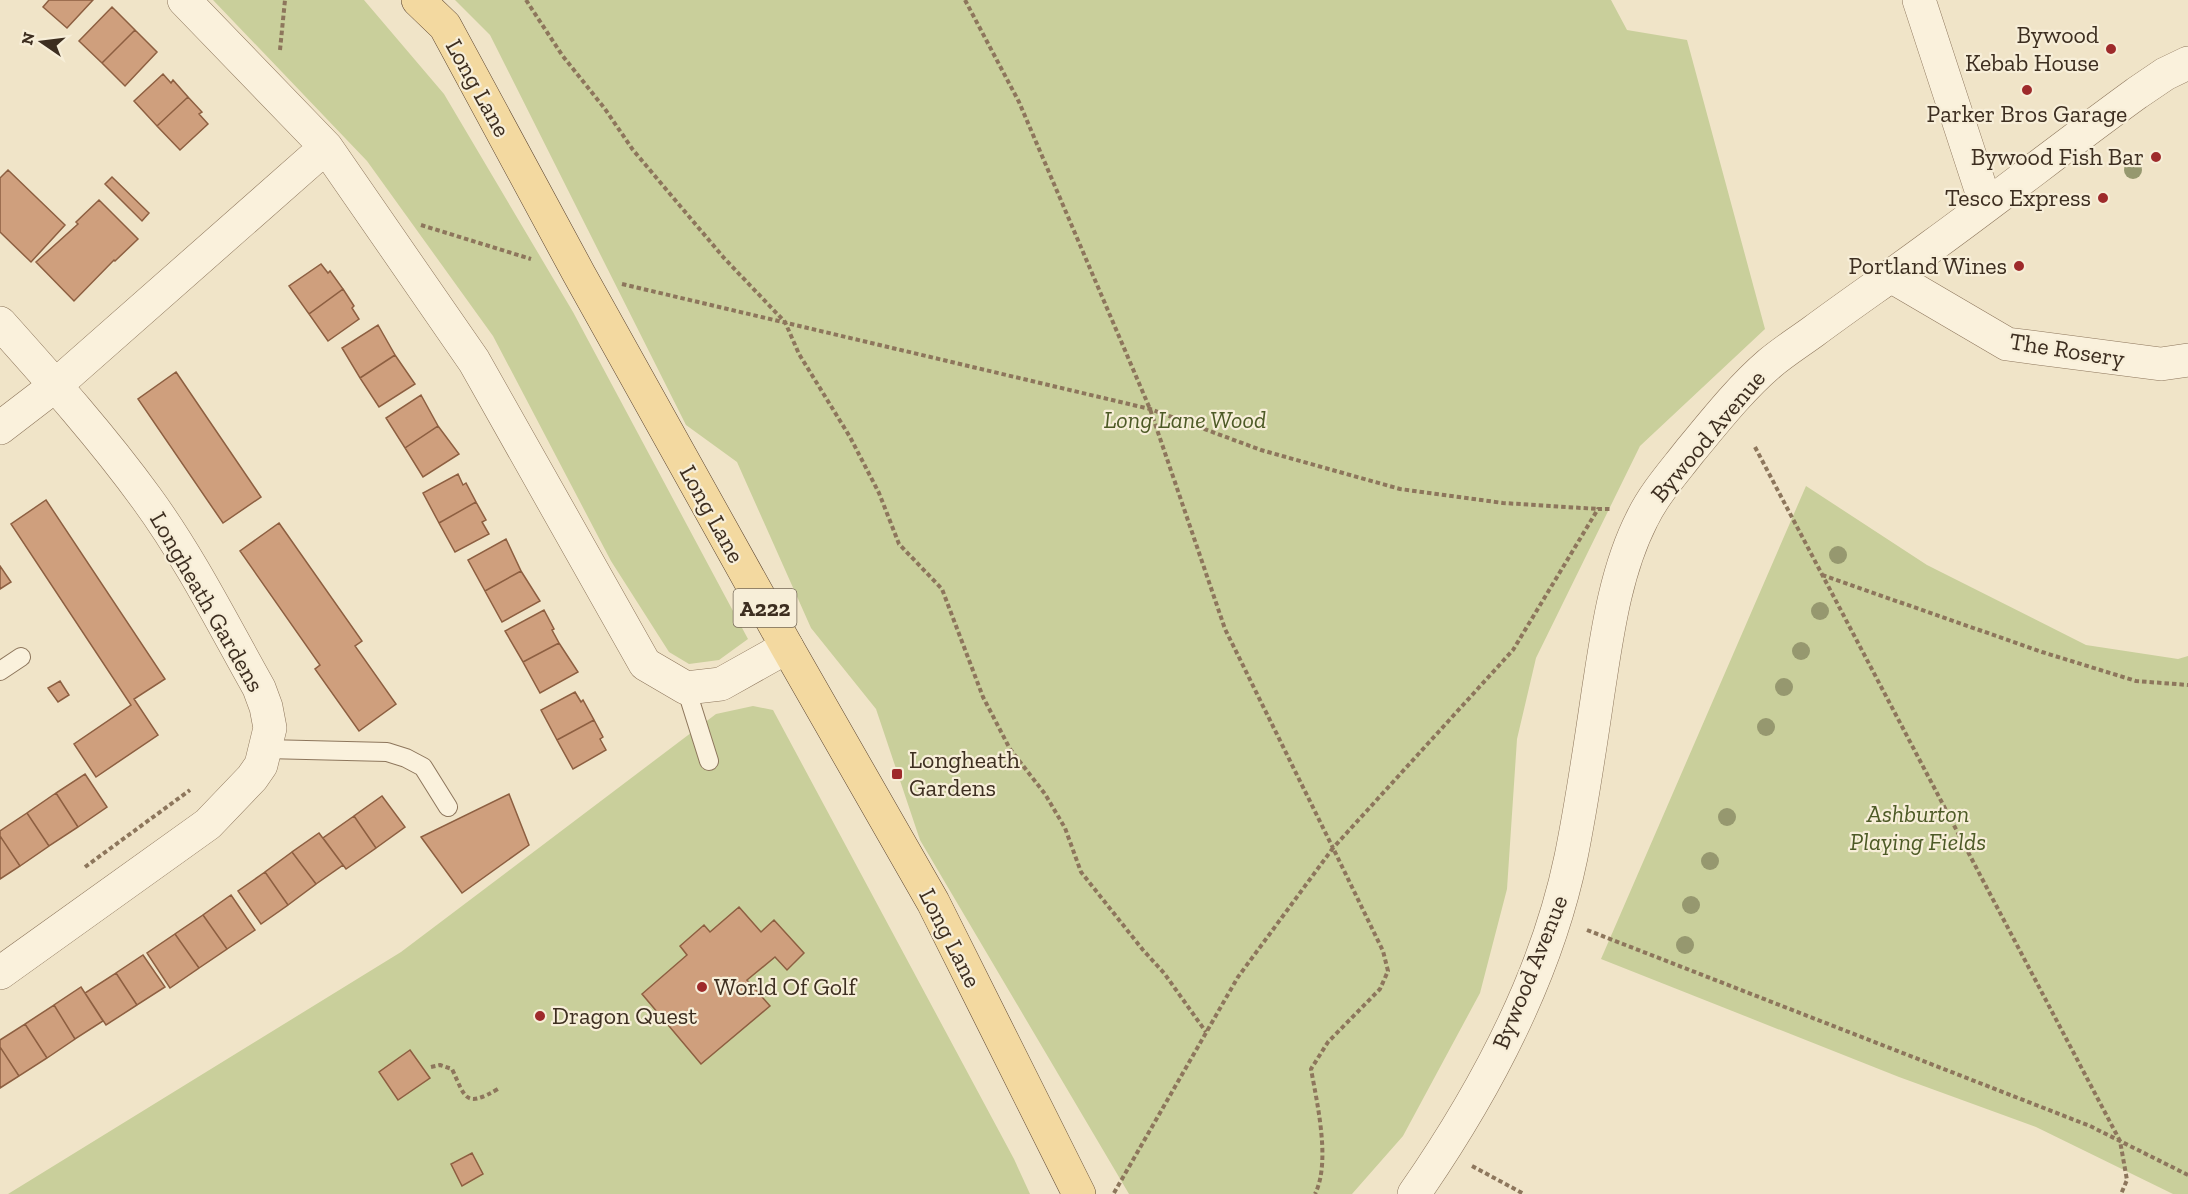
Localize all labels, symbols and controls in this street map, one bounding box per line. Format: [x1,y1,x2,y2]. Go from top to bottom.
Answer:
north arrow [12,12,72,72]
place label: Bywood Kebab House [1965,20,2099,77]
text: N [17,30,39,47]
street label: Long Lane [440,34,517,142]
marker: Bywood Kebab House [2104,42,2118,56]
marker: Parker Bros Garage [2020,83,2034,97]
place label: Parker Bros Garage [1927,99,2127,128]
place label: Bywood Fish Bar [1971,142,2144,171]
marker: Bywood Fish Bar [2149,150,2163,164]
place label: Tesco Express [1945,183,2091,212]
marker: Tesco Express [2096,191,2110,205]
place label: Portland Wines [1849,251,2007,280]
marker: Portland Wines [2012,259,2026,273]
street label: The Rosery [2008,326,2127,373]
street label: Bywood Avenue [1644,364,1771,508]
park label: Long Lane Wood [1104,405,1266,434]
street label: Long Lane [674,460,751,568]
street label: Longheath Gardens [144,507,271,697]
road number: A222 [734,589,796,627]
place label: Longheath Gardens [909,745,1021,802]
marker: Longheath Gardens [890,767,904,781]
park label: Ashburton Playing Fields [1850,799,1986,856]
street label: Long Lane [913,883,988,992]
street label: Bywood Avenue [1486,891,1574,1053]
place label: World Of Golf [714,972,858,1001]
marker: World Of Golf [695,980,709,994]
place label: Dragon Quest [552,1001,697,1030]
marker: Dragon Quest [533,1009,547,1023]

